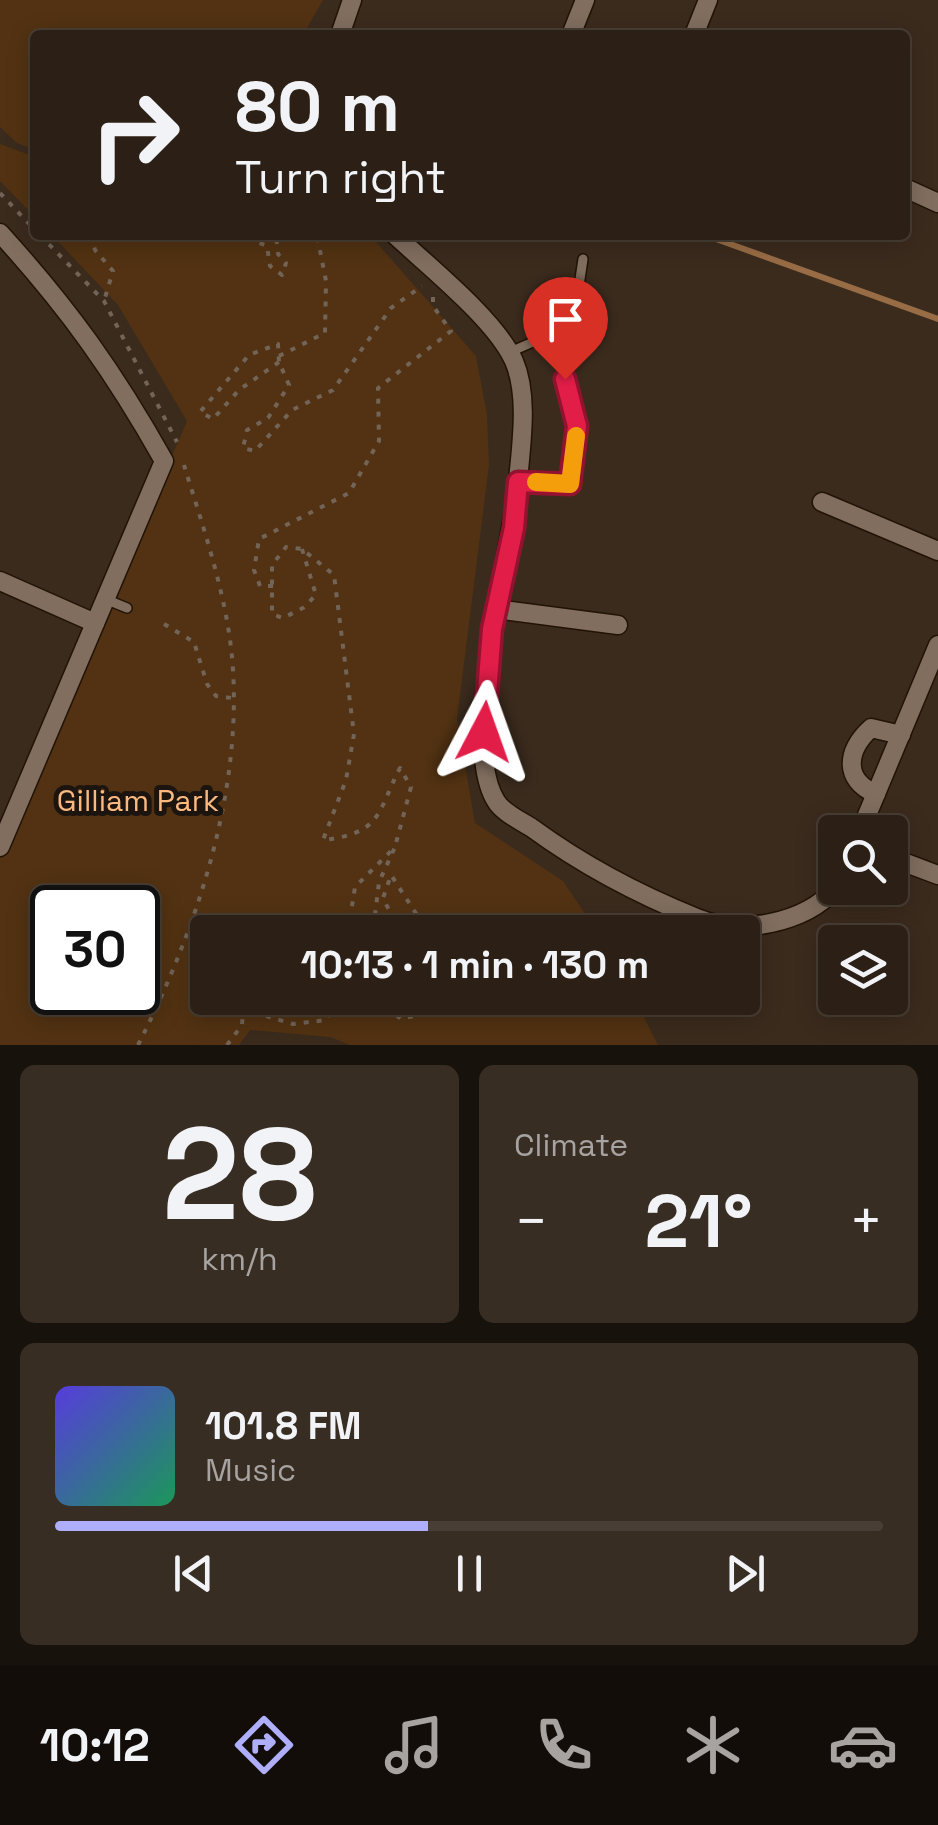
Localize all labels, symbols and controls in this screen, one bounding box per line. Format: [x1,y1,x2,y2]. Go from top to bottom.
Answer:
text: 80 m [235,62,400,151]
icon: right [70,70,200,200]
text: Turn right [235,149,446,206]
pin [523,277,608,380]
icon: arrive [538,292,593,347]
position arrow [432,680,536,784]
park label: Gilliam Park [57,781,219,820]
map controls [818,815,908,1015]
button: search [818,815,908,905]
speed limit sign: 30 [30,885,160,1015]
button: layers [818,925,908,1015]
text: 10:13 · 1 min · 130 m [301,941,649,989]
text: 28 [162,1091,317,1257]
text: Climate [514,1125,628,1165]
text: 21° [644,1173,753,1269]
text: − [514,1186,548,1256]
text: + [849,1186,883,1256]
text: km/h [201,1239,278,1279]
text: 101.8 FM [205,1402,362,1450]
text: Music [205,1450,296,1490]
icon: previous [166,1546,221,1601]
icon: pause [442,1546,497,1601]
icon: next [718,1546,773,1601]
icon: directions [229,1710,299,1780]
icon: music [379,1710,449,1780]
icon: phone [529,1710,599,1780]
icon: climate [678,1710,748,1780]
icon: car [828,1710,898,1780]
text: 10:12 [40,1717,150,1774]

